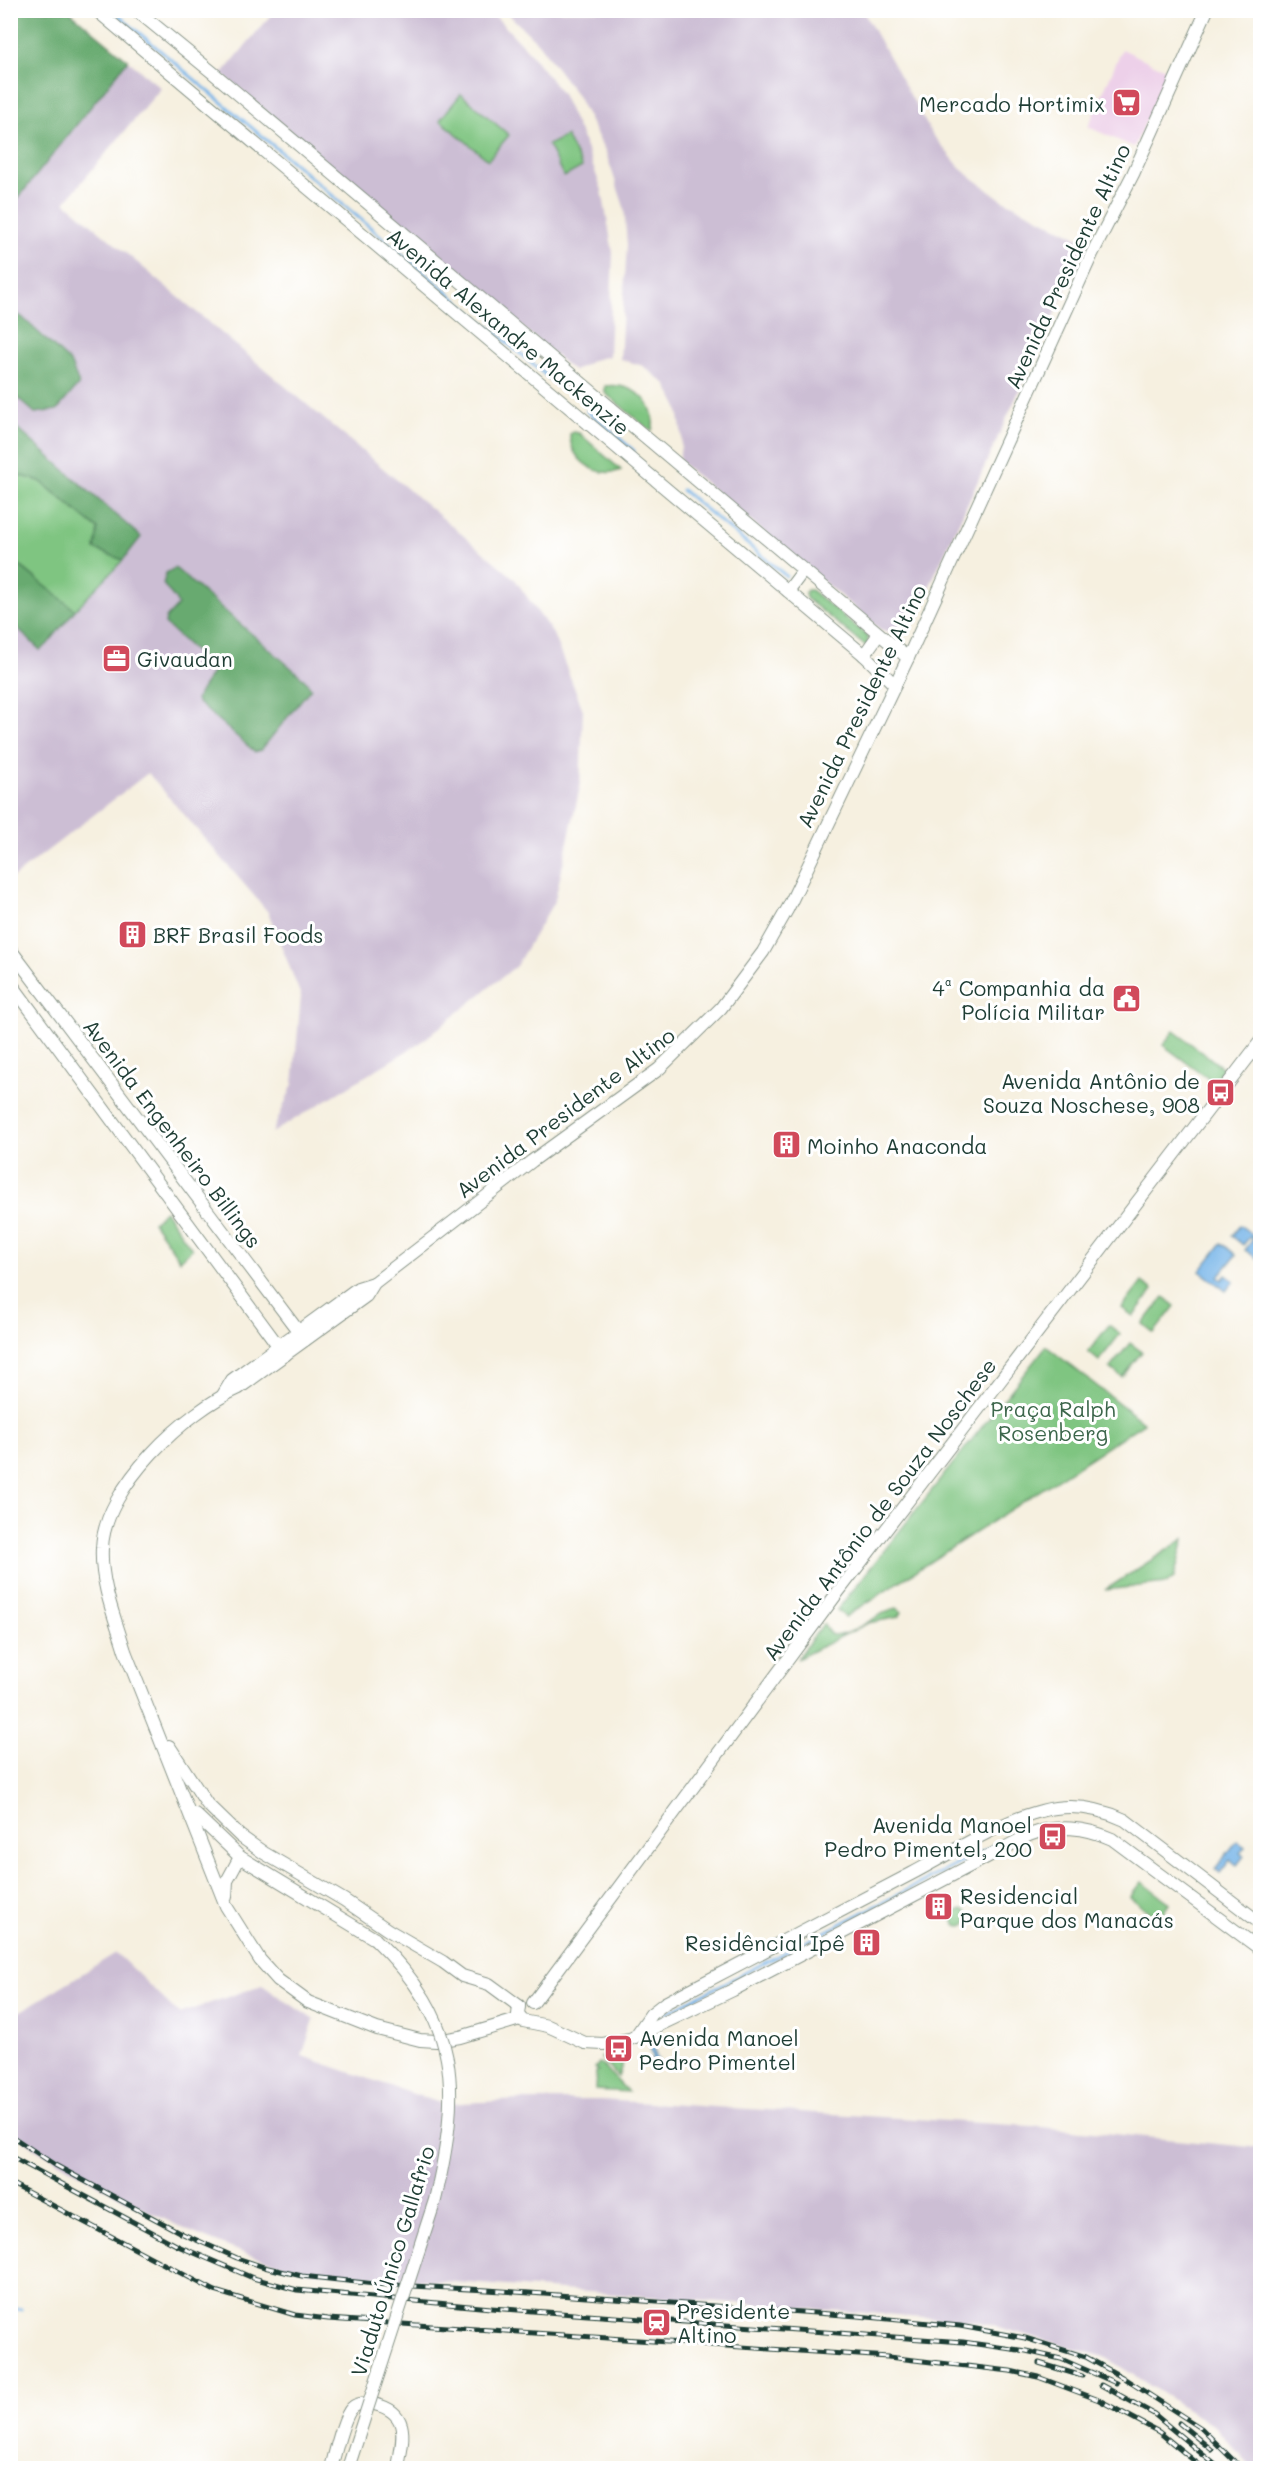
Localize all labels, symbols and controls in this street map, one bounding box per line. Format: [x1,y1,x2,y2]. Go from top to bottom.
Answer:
supermarket icon: Mercado Hortimix [1110,87,1142,119]
place label: Mercado Hortimix [919,90,1105,117]
street label: Avenida Presidente Altino [998,139,1136,393]
street label: Avenida Alexandre Mackenzie [382,221,636,441]
street label: Avenida Presidente Altino [790,580,932,832]
office icon: Givaudan [100,642,132,674]
place label: Givaudan [137,645,233,672]
building icon: BRF Brasil Foods [116,918,148,950]
place label: BRF Brasil Foods [153,921,323,948]
place label: 4ª Companhia da Polícia Militar [932,974,1105,1025]
public building icon: 4ª Companhia da Polícia Militar [1110,983,1142,1015]
street label: Avenida Engenheiro Billings [78,1013,268,1253]
street label: Avenida Presidente Altino [450,1021,680,1203]
place label: Avenida Antônio de Souza Noschese, 908 [983,1067,1200,1118]
bus stop icon: Avenida Antônio de Souza Noschese, 908 [1205,1076,1237,1108]
building icon: Moinho Anaconda [770,1129,802,1161]
place label: Moinho Anaconda [807,1132,987,1159]
street label: Avenida Antônio de Souza Noschese [756,1352,1002,1666]
park label: Praça Ralph Rosenberg [990,1395,1116,1446]
place label: Avenida Manoel Pedro Pimentel, 200 [824,1811,1032,1862]
bus stop icon: Avenida Manoel Pedro Pimentel, 200 [1037,1820,1069,1852]
place label: Residencial Parque dos Manacás [960,1882,1174,1933]
building icon: Residencial Parque dos Manacás [923,1891,955,1923]
building icon: Residêncial Ipê [850,1926,882,1958]
place label: Residêncial Ipê [685,1929,845,1956]
place label: Avenida Manoel Pedro Pimentel [639,2024,799,2075]
bus stop icon: Avenida Manoel Pedro Pimentel [602,2033,634,2065]
street label: Viaduto Único Gallafrio [344,2142,440,2380]
place label: Presidente Altino [677,2297,790,2348]
station icon: Presidente Altino [640,2306,672,2338]

